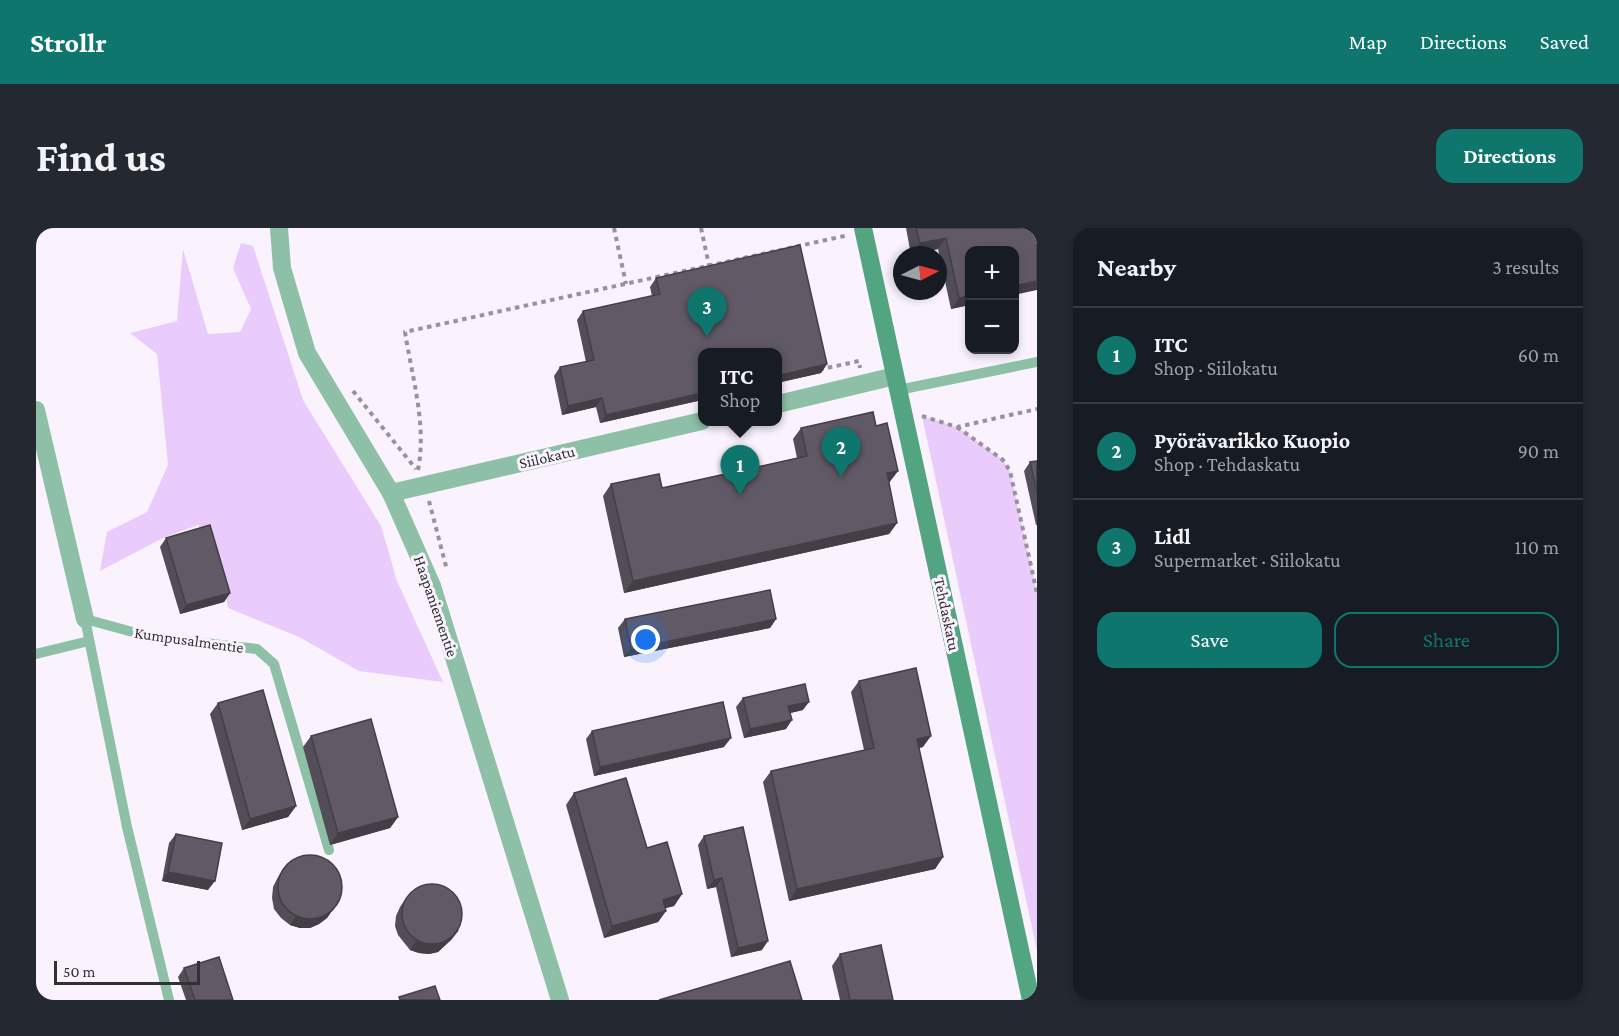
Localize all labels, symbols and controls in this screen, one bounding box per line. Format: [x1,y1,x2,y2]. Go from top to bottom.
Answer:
text: Strollr [30,27,107,58]
text: Map [1349,30,1387,54]
text: Directions [1420,30,1507,54]
text: Saved [1540,30,1589,54]
button: Directions [1436,129,1583,183]
text: Find us [36,133,166,180]
north arrow [893,246,947,300]
map controls [965,246,1019,354]
button: + [965,246,1019,300]
text: Nearby [1097,253,1176,282]
text: 3 results [1492,256,1559,278]
pin: 3 [688,288,726,337]
button: − [965,300,1019,354]
text: ITC [1154,332,1188,357]
text: 1 [1113,344,1120,366]
text: 60 m [1518,344,1559,366]
popup [698,348,782,426]
text: Shop · Siilokatu [1154,357,1278,379]
text: ITC [720,364,753,389]
text: Shop [720,389,760,411]
pin: 2 [822,428,860,477]
text: Pyörävarikko Kuopio [1154,428,1350,453]
text: 2 [1111,440,1122,462]
text: 90 m [1518,440,1559,462]
street label: Siilokatu [517,442,577,472]
pin: 1 [720,446,760,495]
text: Shop · Tehdaskatu [1154,453,1300,475]
text: Lidl [1154,524,1191,549]
text: 3 [1112,536,1121,558]
text: 110 m [1515,536,1559,558]
text: Supermarket · Siilokatu [1154,549,1341,571]
street label: Haapaniementie [410,553,461,659]
street label: Tehdaskatu [931,576,963,653]
button: Save [1097,612,1322,668]
button: Share [1334,612,1559,668]
street label: Kumpusalmentie [133,624,245,657]
your location [631,625,660,654]
scale bar [54,958,200,986]
text: 50 m [63,963,95,980]

